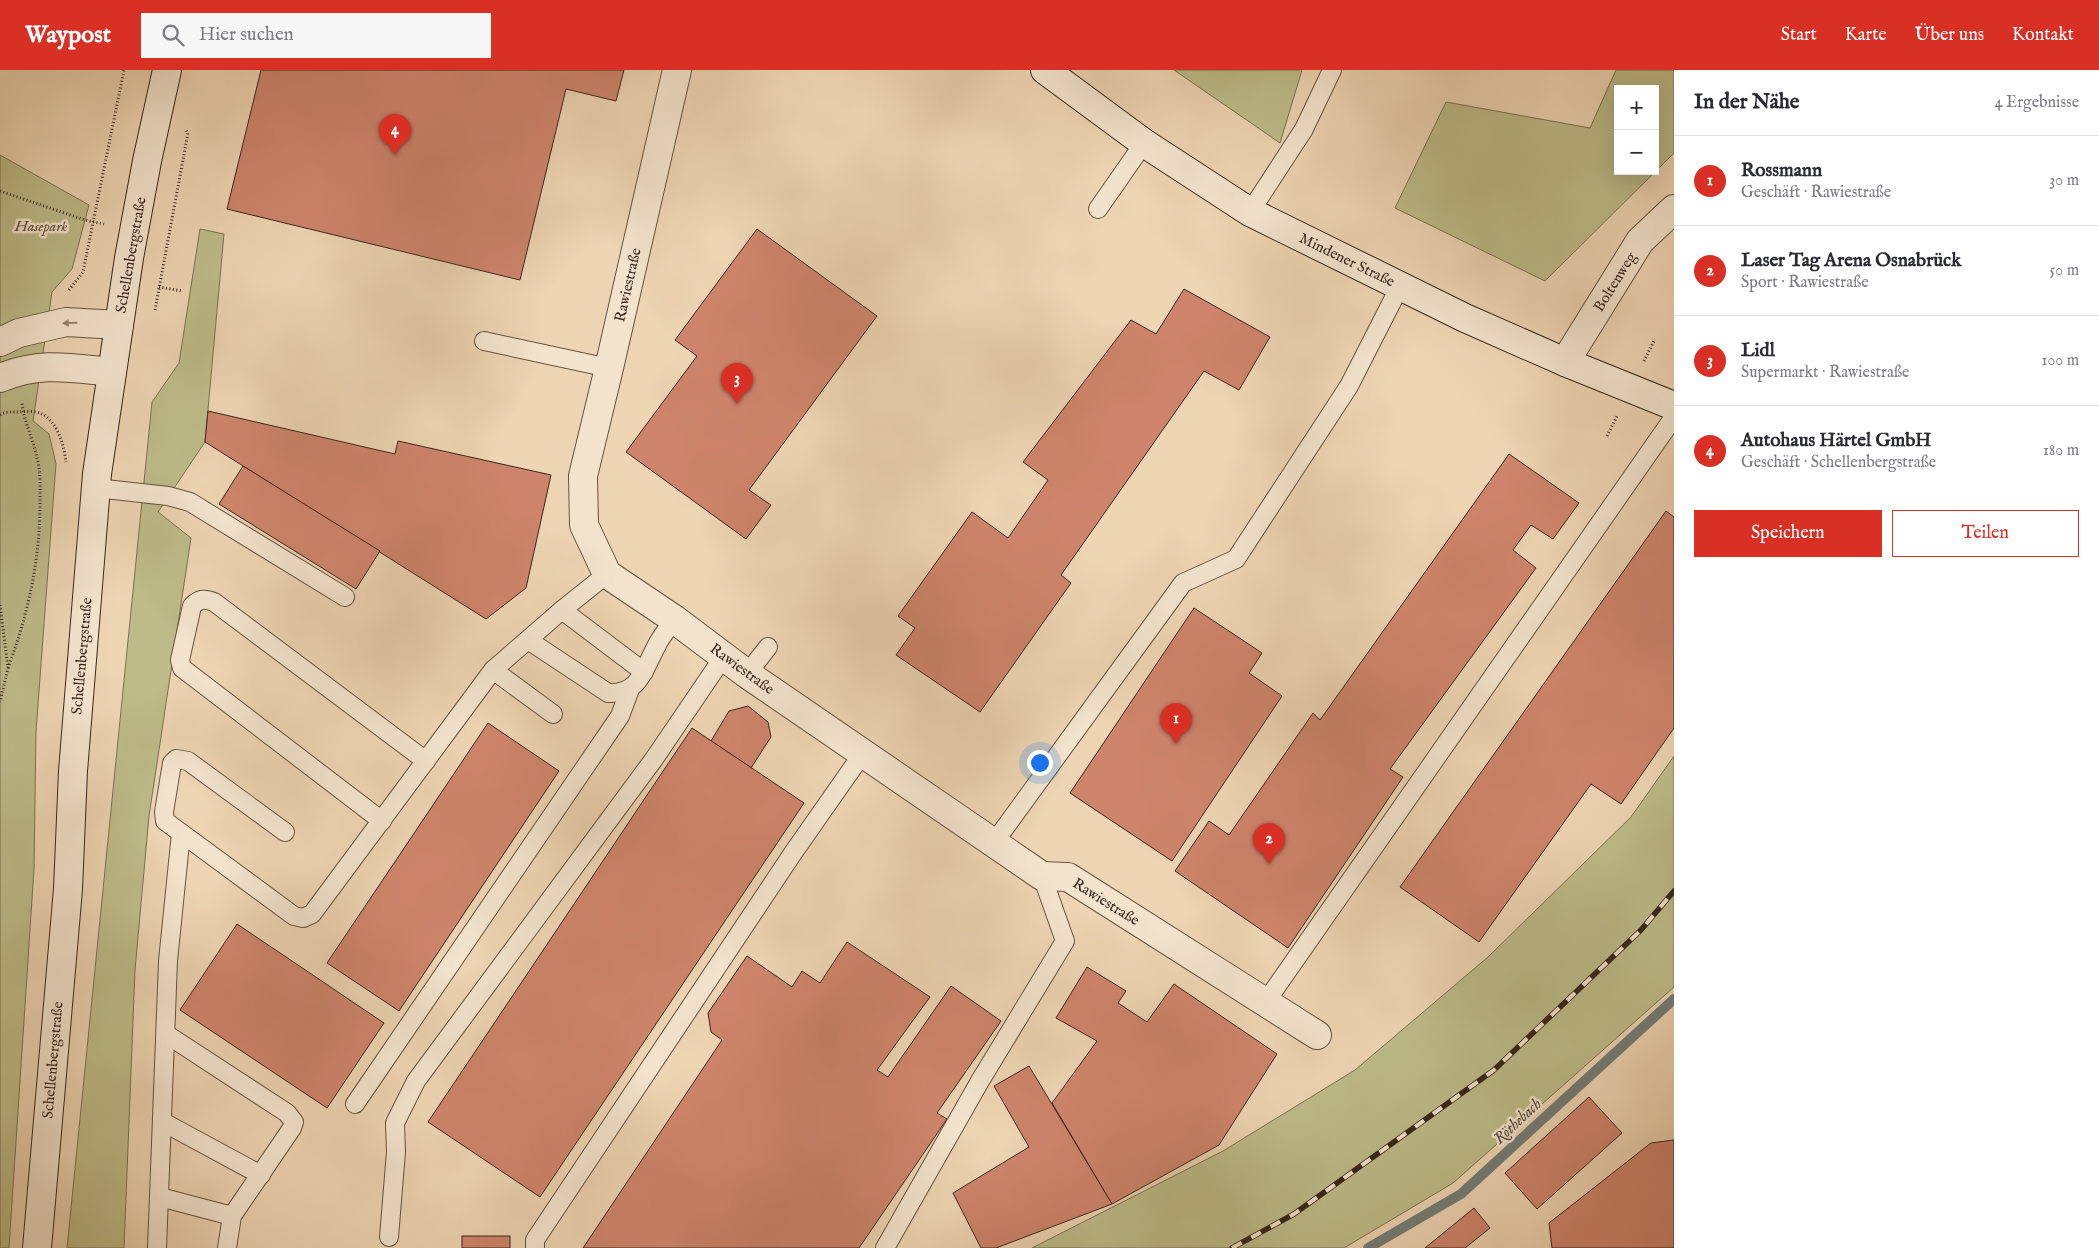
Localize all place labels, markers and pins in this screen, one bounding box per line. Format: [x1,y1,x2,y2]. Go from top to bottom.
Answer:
pin: 4 [379,114,411,155]
pin: 3 [721,363,753,404]
pin: 1 [1160,703,1192,744]
pin: 2 [1253,823,1285,864]

